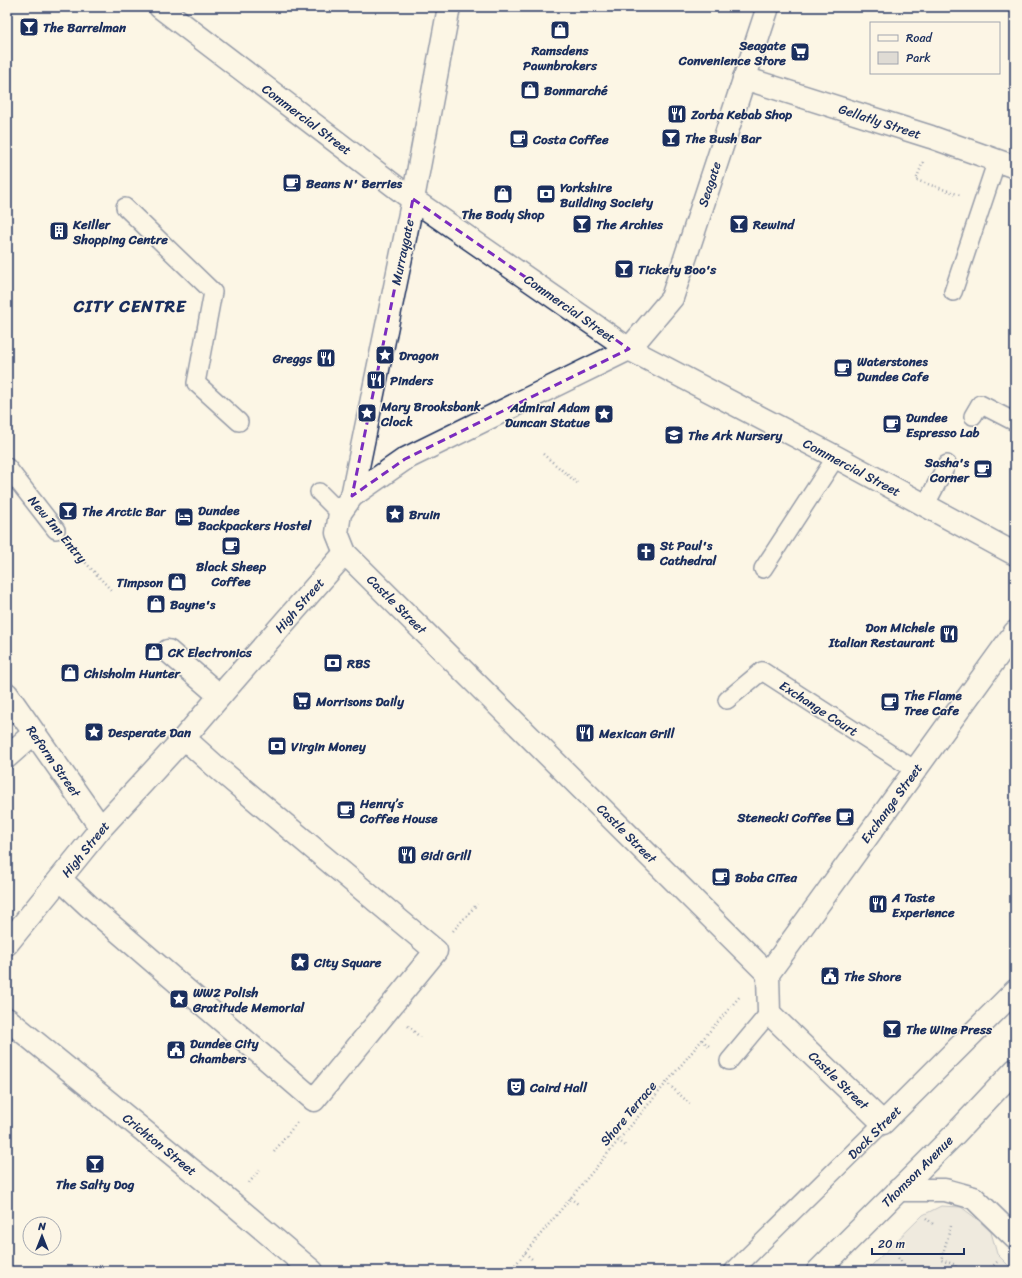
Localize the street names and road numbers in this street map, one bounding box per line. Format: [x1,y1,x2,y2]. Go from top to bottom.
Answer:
street label: Commercial Street [257,78,357,161]
street label: Gellatly Street [836,97,924,146]
street label: Seagate [691,158,728,210]
street label: Murraygate [384,217,421,287]
street label: Commercial Street [519,268,621,349]
street label: Commercial Street [799,432,905,503]
street label: New Inn Entry [22,490,93,569]
street label: Castle Street [361,569,433,640]
street label: High Street [269,572,330,638]
street label: Exchange Court [775,674,863,743]
street label: Reform Street [20,721,87,803]
street label: Exchange Street [854,758,929,848]
street label: Castle Street [591,798,663,869]
street label: High Street [55,816,116,883]
street label: Castle Street [803,1045,875,1116]
street label: Shore Terrace [594,1075,663,1151]
street label: Dock Street [842,1100,907,1165]
street label: Crichton Street [117,1107,202,1182]
street label: Thomson Avenue [876,1130,959,1213]

